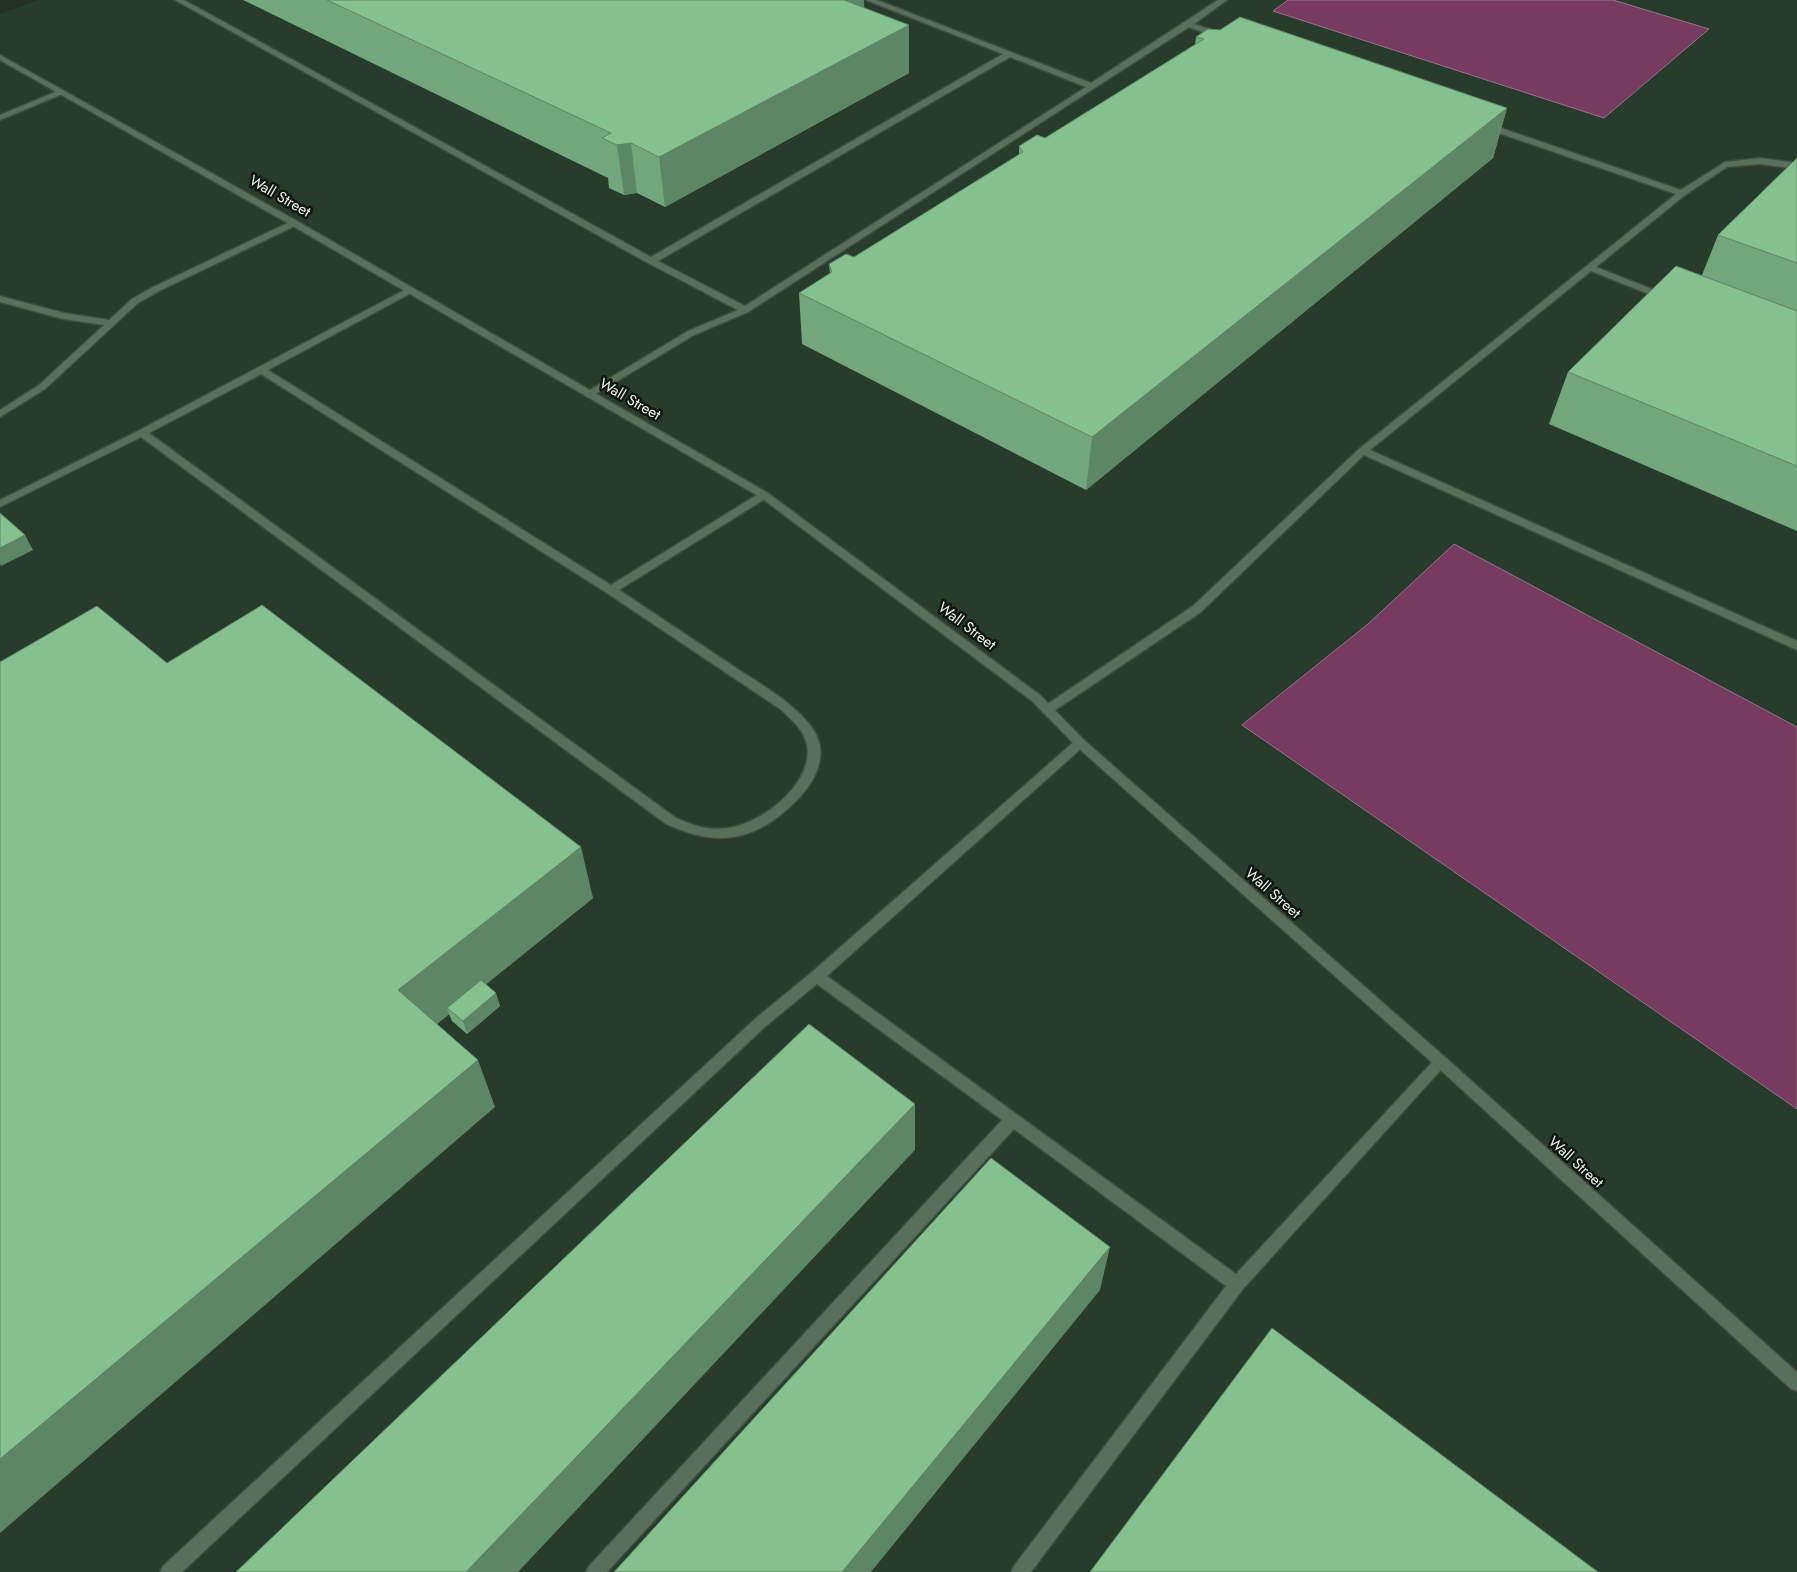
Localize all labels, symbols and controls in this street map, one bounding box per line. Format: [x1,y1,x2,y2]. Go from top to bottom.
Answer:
street label: Wall Street [245,170,315,223]
street label: Wall Street [595,373,665,426]
street label: Wall Street [933,597,1001,655]
street label: Wall Street [1240,862,1306,924]
street label: Wall Street [1543,1131,1609,1193]

